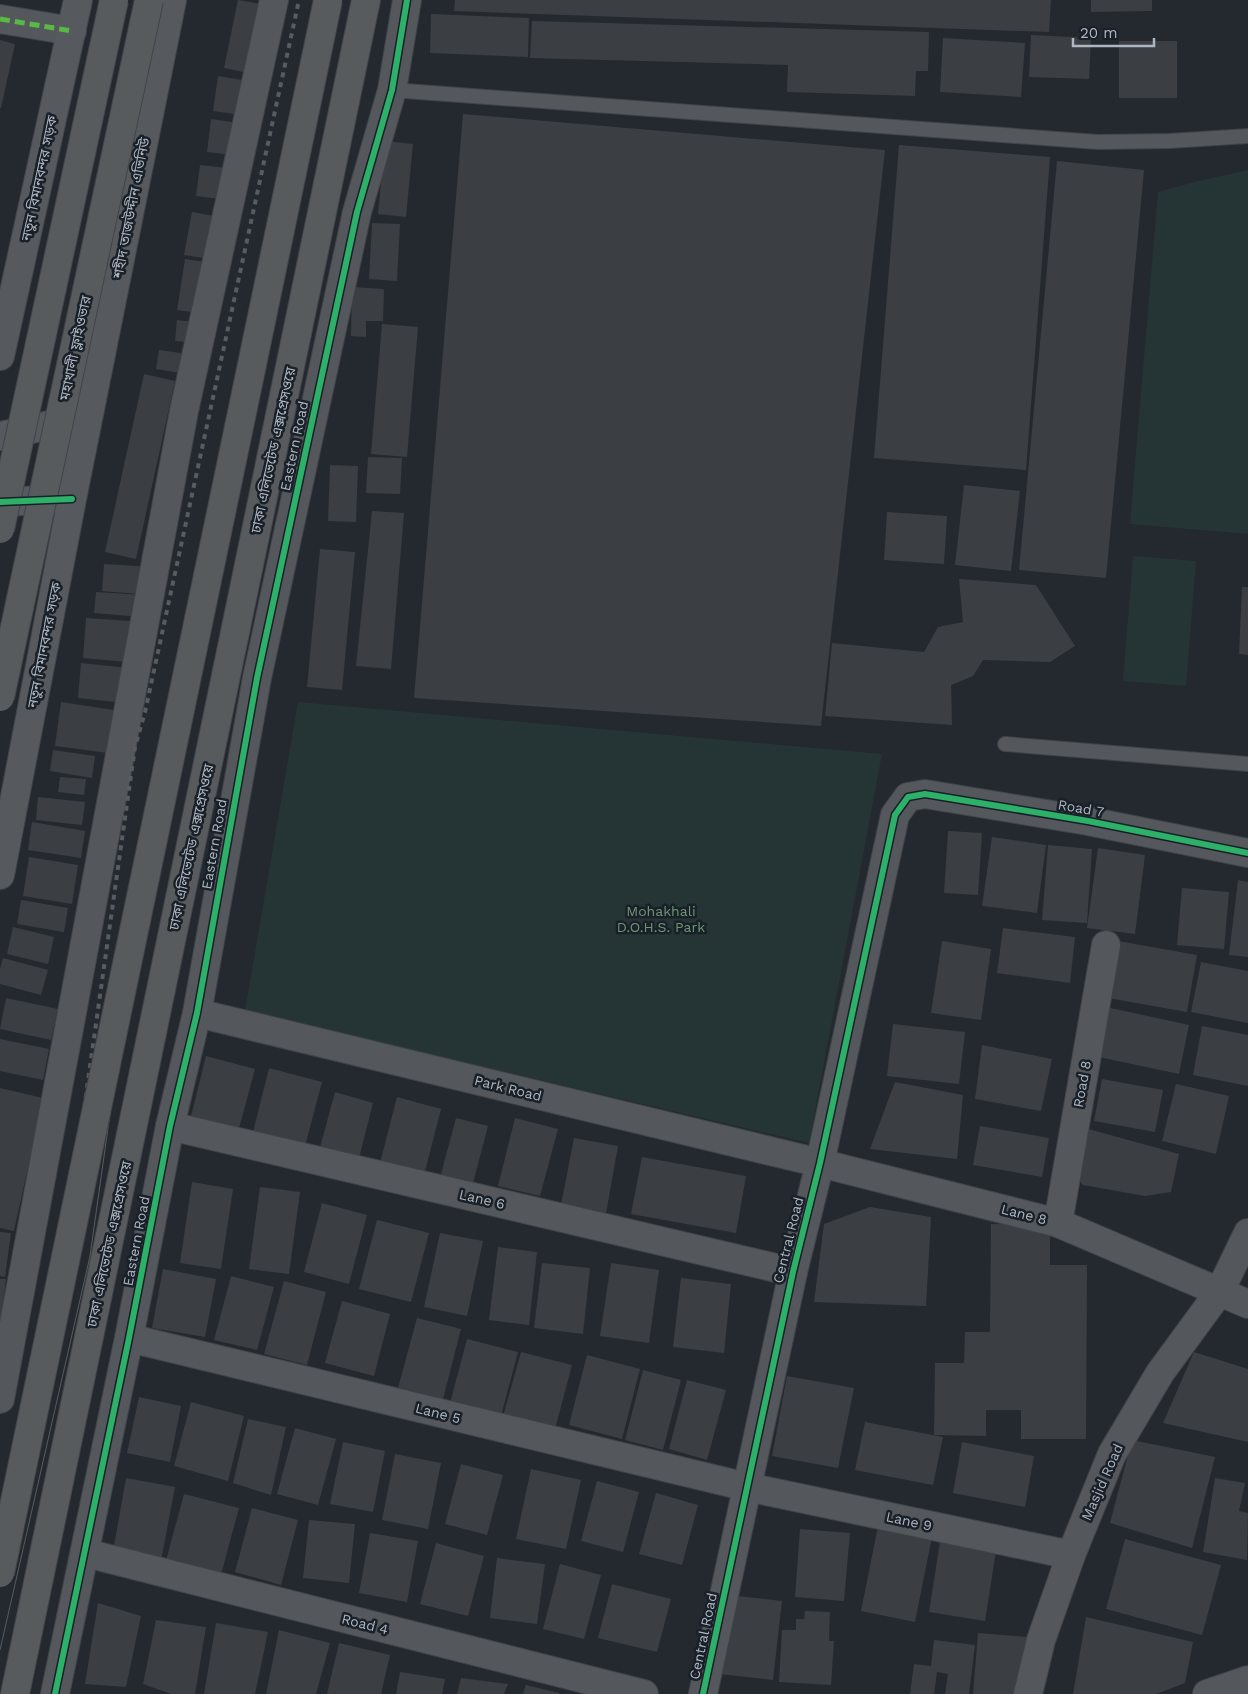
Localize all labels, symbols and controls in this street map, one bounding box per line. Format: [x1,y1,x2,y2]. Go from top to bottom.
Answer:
scale bar [1073,15,1154,47]
text: 20 m [1080,24,1118,42]
street label: নতুন বিমানবন্দর সড়ক [18,113,61,243]
street label: শহীদ তাজউদ্দীন এভিনিউ [109,135,153,281]
street label: মহাখালী ফ্লাইওভার [56,294,94,403]
street label: ঢাকা এলিভেটেড এক্সপ্রেসওয়ে [247,365,298,535]
street label: Eastern Road [277,400,311,492]
street label: নতুন বিমানবন্দর সড়ক [24,580,65,710]
street label: ঢাকা এলিভেটেড এক্সপ্রেসওয়ে [165,762,216,932]
street label: Road 7 [1057,796,1105,820]
street label: Eastern Road [198,798,230,890]
park label: Mohakhali D.O.H.S. Park [617,903,705,935]
street label: Road 8 [1070,1059,1094,1109]
street label: Park Road [473,1072,543,1104]
street label: ঢাকা এলিভেটেড এক্সপ্রেসওয়ে [83,1159,134,1329]
street label: Lane 6 [458,1186,506,1212]
street label: Eastern Road [119,1195,153,1287]
street label: Central Road [770,1195,806,1285]
street label: Lane 8 [1000,1201,1048,1227]
street label: Lane 5 [414,1400,462,1426]
street label: Masjid Road [1078,1441,1126,1523]
street label: Lane 9 [885,1508,933,1534]
street label: Central Road [686,1591,720,1681]
street label: Road 4 [340,1610,390,1638]

